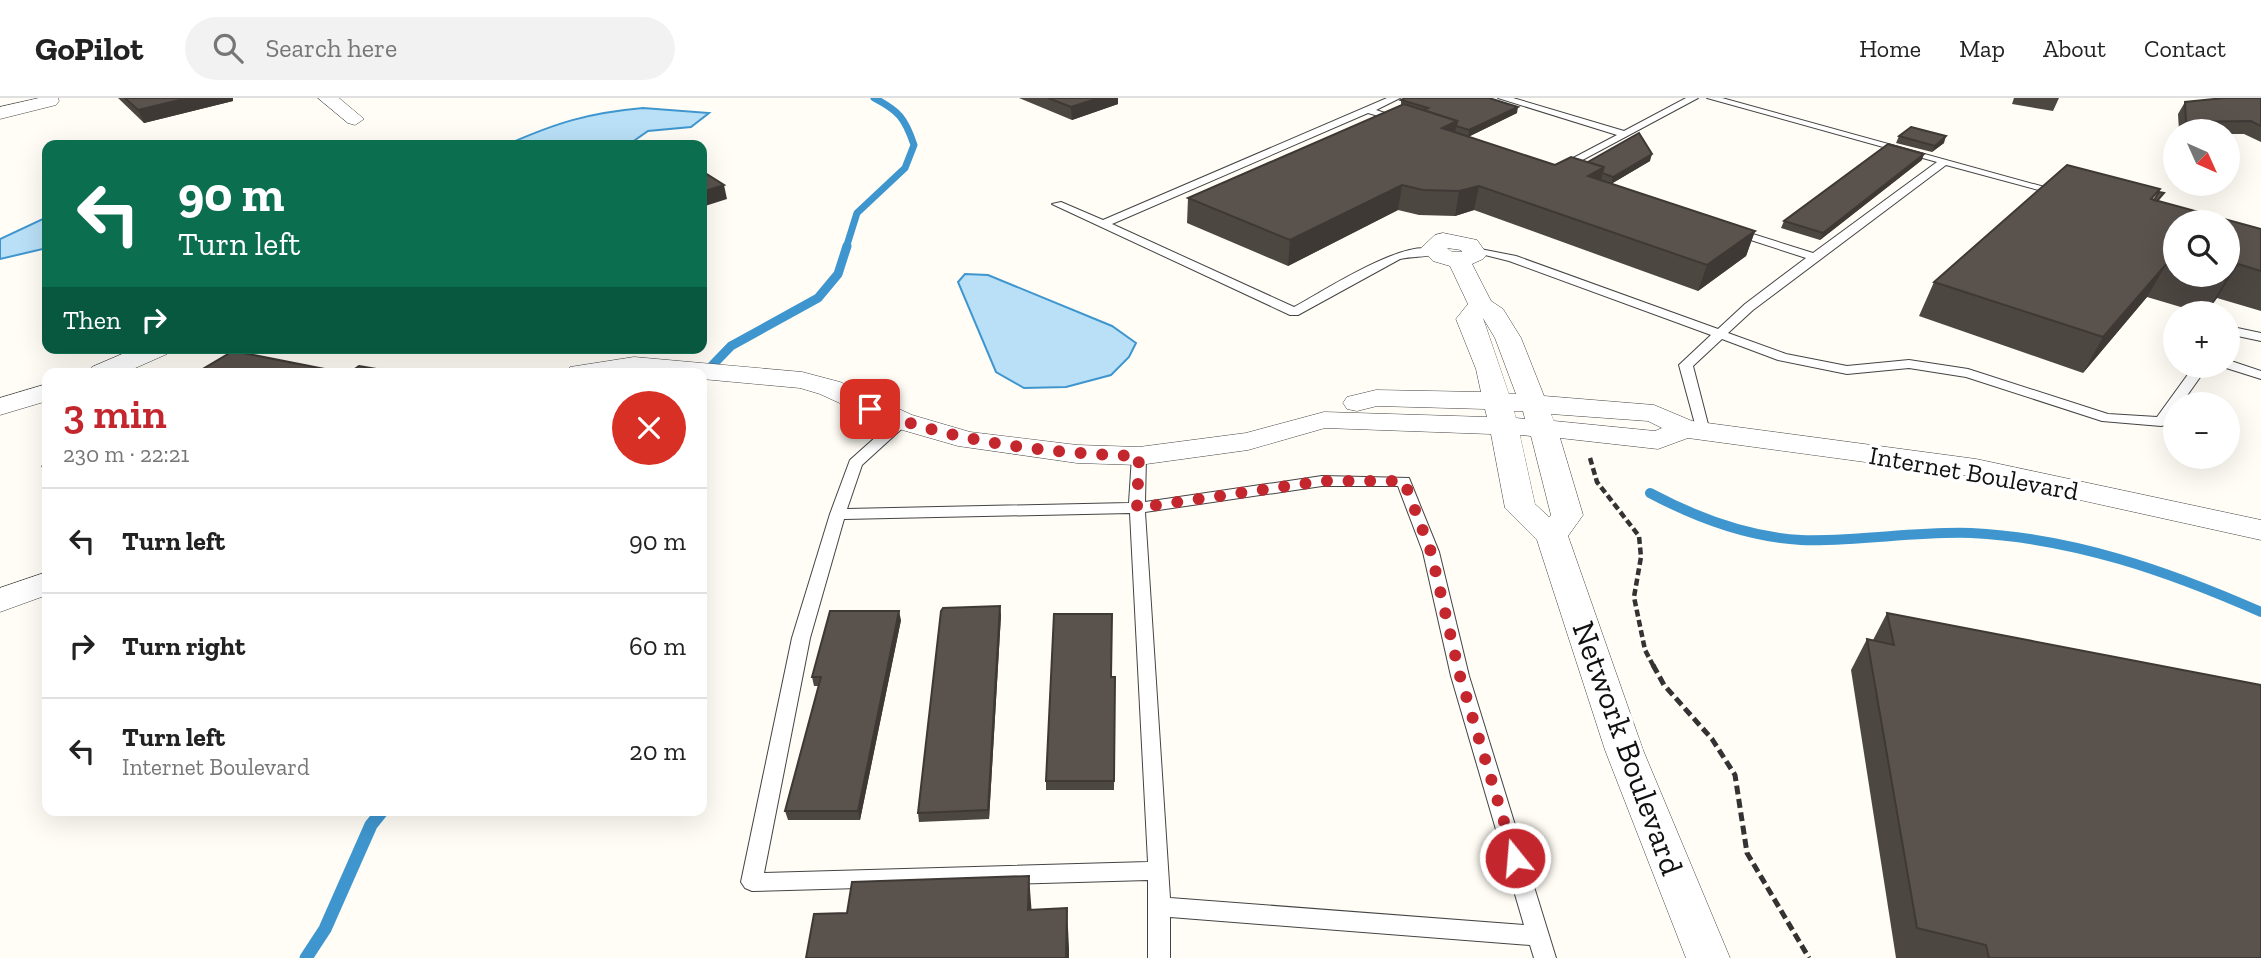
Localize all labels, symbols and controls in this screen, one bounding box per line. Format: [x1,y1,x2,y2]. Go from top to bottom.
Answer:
search box [185,17,675,80]
text: GoPilot [35,29,143,68]
icon: search [209,29,247,67]
text: Search here [265,32,397,64]
text: Home [1859,34,1921,63]
text: Map [1959,34,2005,63]
text: About [2043,34,2106,63]
text: Contact [2144,34,2226,63]
north arrow [2163,119,2240,196]
map controls [2163,119,2240,469]
text: 90 m [178,165,285,224]
icon: left [63,168,154,259]
button: search [2163,210,2240,287]
text: Turn left [178,225,300,263]
icon: right [135,301,173,339]
button: + [2163,301,2240,378]
text: Then [63,304,121,336]
pin [840,379,900,439]
text: 3 min [63,388,167,439]
icon: arrive [851,390,889,428]
button: close [612,391,686,465]
button: − [2163,392,2240,469]
street label: Internet Boulevard [1867,439,2081,507]
text: 230 m · 22:21 [63,440,189,468]
icon: left [63,522,101,560]
text: Turn left [122,525,225,557]
text: 90 m [629,525,686,557]
street label: Network Boulevard [1564,616,1692,880]
icon: right [63,627,101,665]
text: Turn right [122,630,245,662]
text: 60 m [629,630,686,662]
text: Turn left [122,721,225,753]
icon: left [63,732,101,770]
text: 20 m [629,735,686,767]
text: Internet Boulevard [122,753,310,781]
position arrow [1478,821,1552,895]

